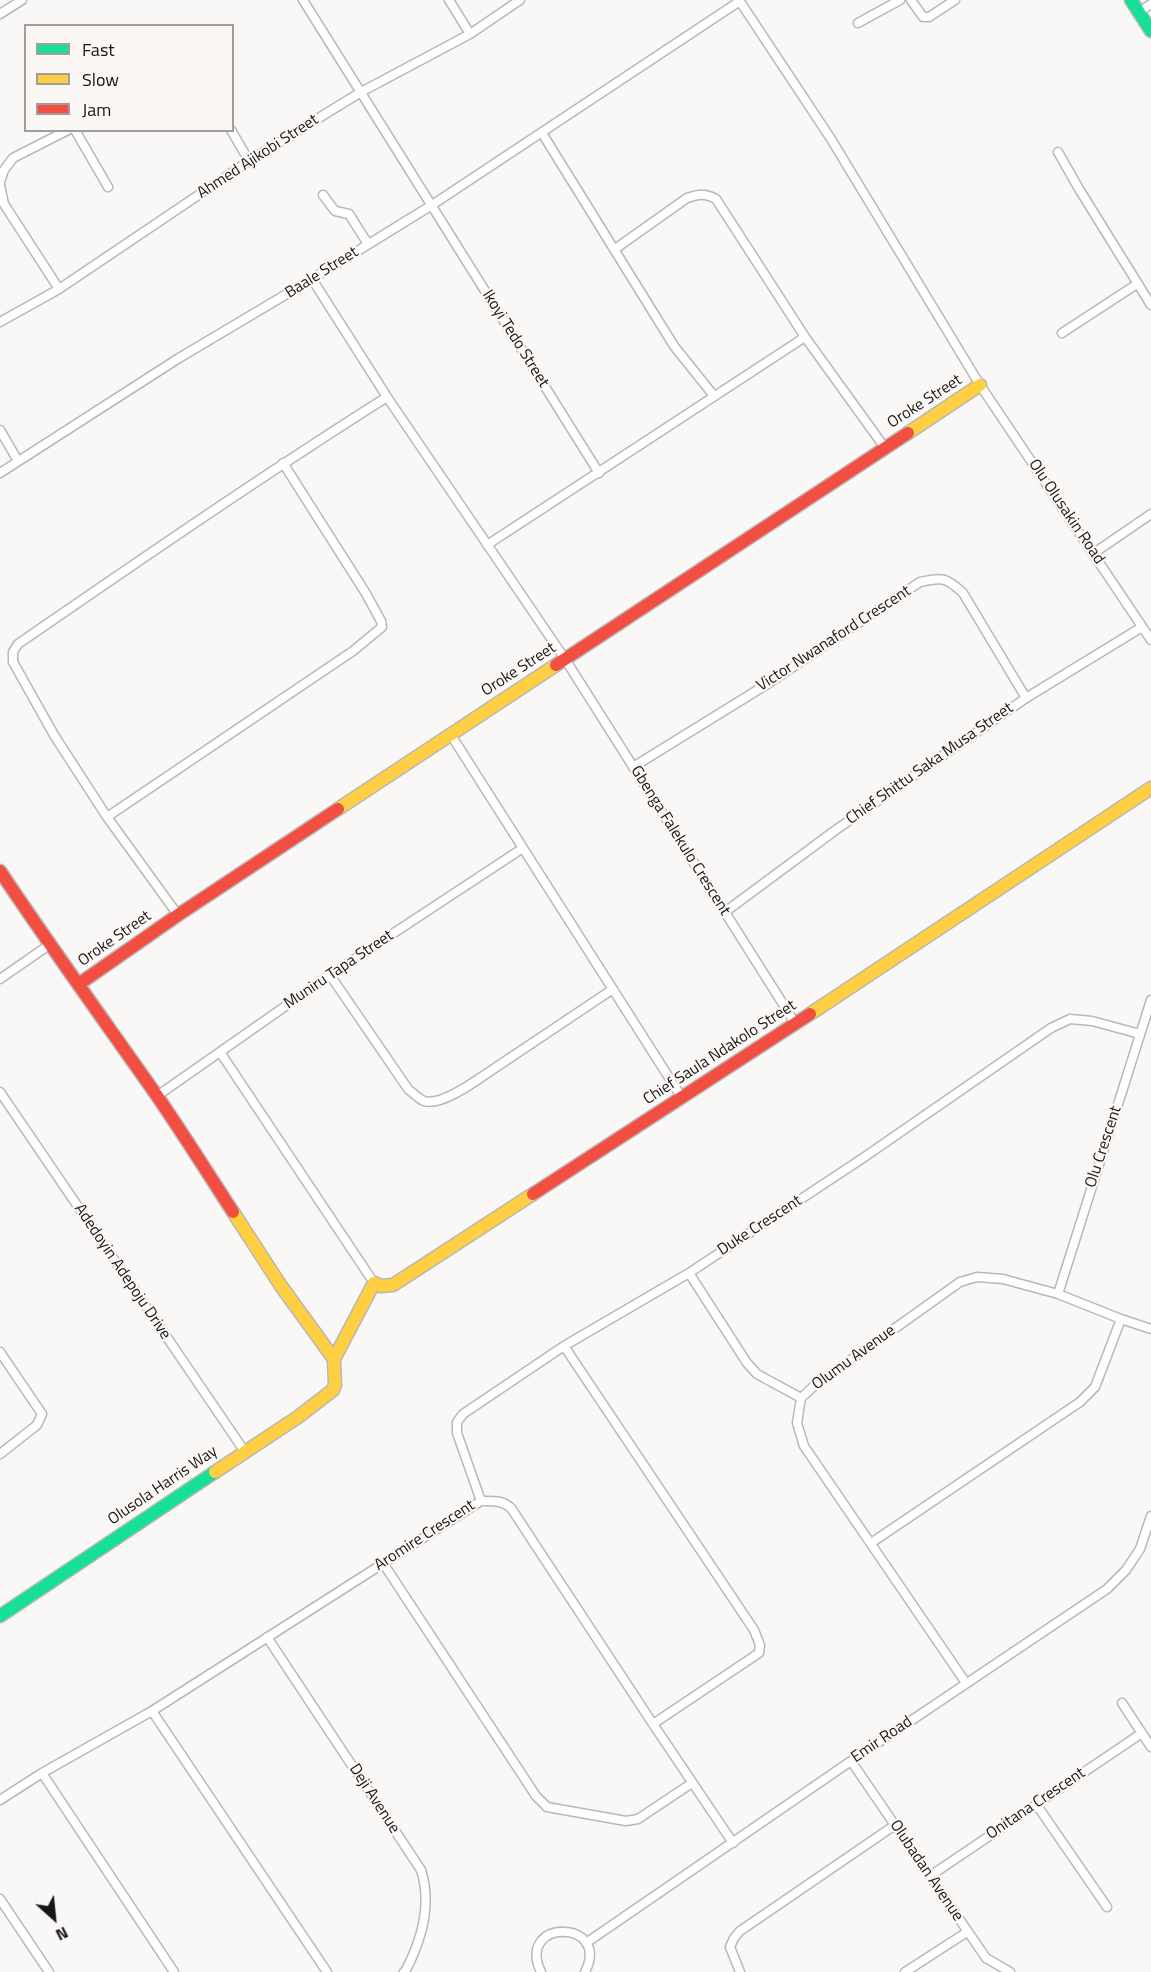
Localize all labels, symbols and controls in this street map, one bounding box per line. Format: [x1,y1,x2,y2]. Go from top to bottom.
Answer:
legend [24,24,234,132]
text: Fast [82,36,115,63]
text: Slow [82,66,119,93]
text: Jam [82,96,111,123]
street label: Ahmed Ajikobi Street [194,111,322,203]
street label: Baale Street [282,243,362,303]
street label: Ikoyi Tedo Street [477,287,553,391]
street label: Oroke Street [884,371,966,433]
street label: Olu Olusakin Road [1024,456,1108,568]
street label: Victor Nwanaford Crescent [753,582,915,696]
street label: Oroke Street [478,639,560,701]
street label: Chief Shittu Saka Musa Street [843,699,1017,829]
street label: Gbenga Falekulo Crescent [626,763,734,919]
street label: Oroke Street [75,907,155,971]
street label: Muniru Tapa Street [281,926,397,1014]
street label: Chief Saula Ndakolo Street [640,996,800,1110]
street label: Olu Crescent [1082,1104,1126,1190]
street label: Duke Crescent [714,1192,806,1260]
street label: Adedoyin Adepoju Drive [69,1201,175,1343]
street label: Olumu Avenue [809,1321,899,1395]
street label: Olusola Harris Way [105,1442,221,1530]
street label: Aromire Crescent [371,1496,479,1576]
street label: Emir Road [848,1713,916,1767]
street label: Deji Avenue [344,1761,404,1837]
street label: Onitana Crescent [983,1764,1089,1844]
street label: Olubadan Avenue [885,1817,967,1925]
north arrow [24,1888,84,1948]
text: N [52,1921,73,1947]

